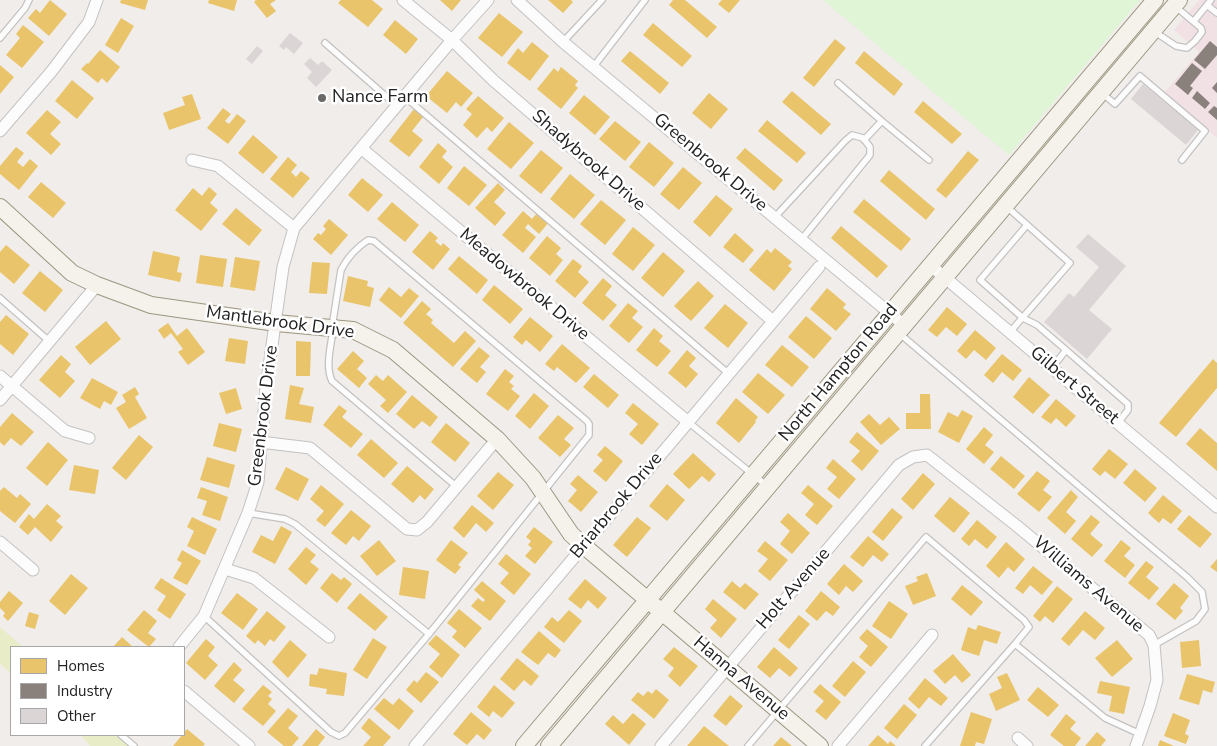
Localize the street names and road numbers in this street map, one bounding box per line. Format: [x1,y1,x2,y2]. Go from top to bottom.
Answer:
street label: Shadybrook Drive [527,106,649,216]
street label: Greenbrook Drive [649,109,771,217]
street label: Meadowbrook Drive [455,224,593,346]
street label: North Hampton Road [775,300,903,446]
street label: Mantlebrook Drive [205,302,355,344]
street label: Gilbert Street [1025,343,1123,429]
street label: Greenbrook Drive [245,344,283,488]
street label: Briarbrook Drive [566,449,668,563]
street label: Williams Avenue [1028,532,1148,638]
street label: Holt Avenue [753,544,835,634]
street label: Hanna Avenue [688,632,794,726]

